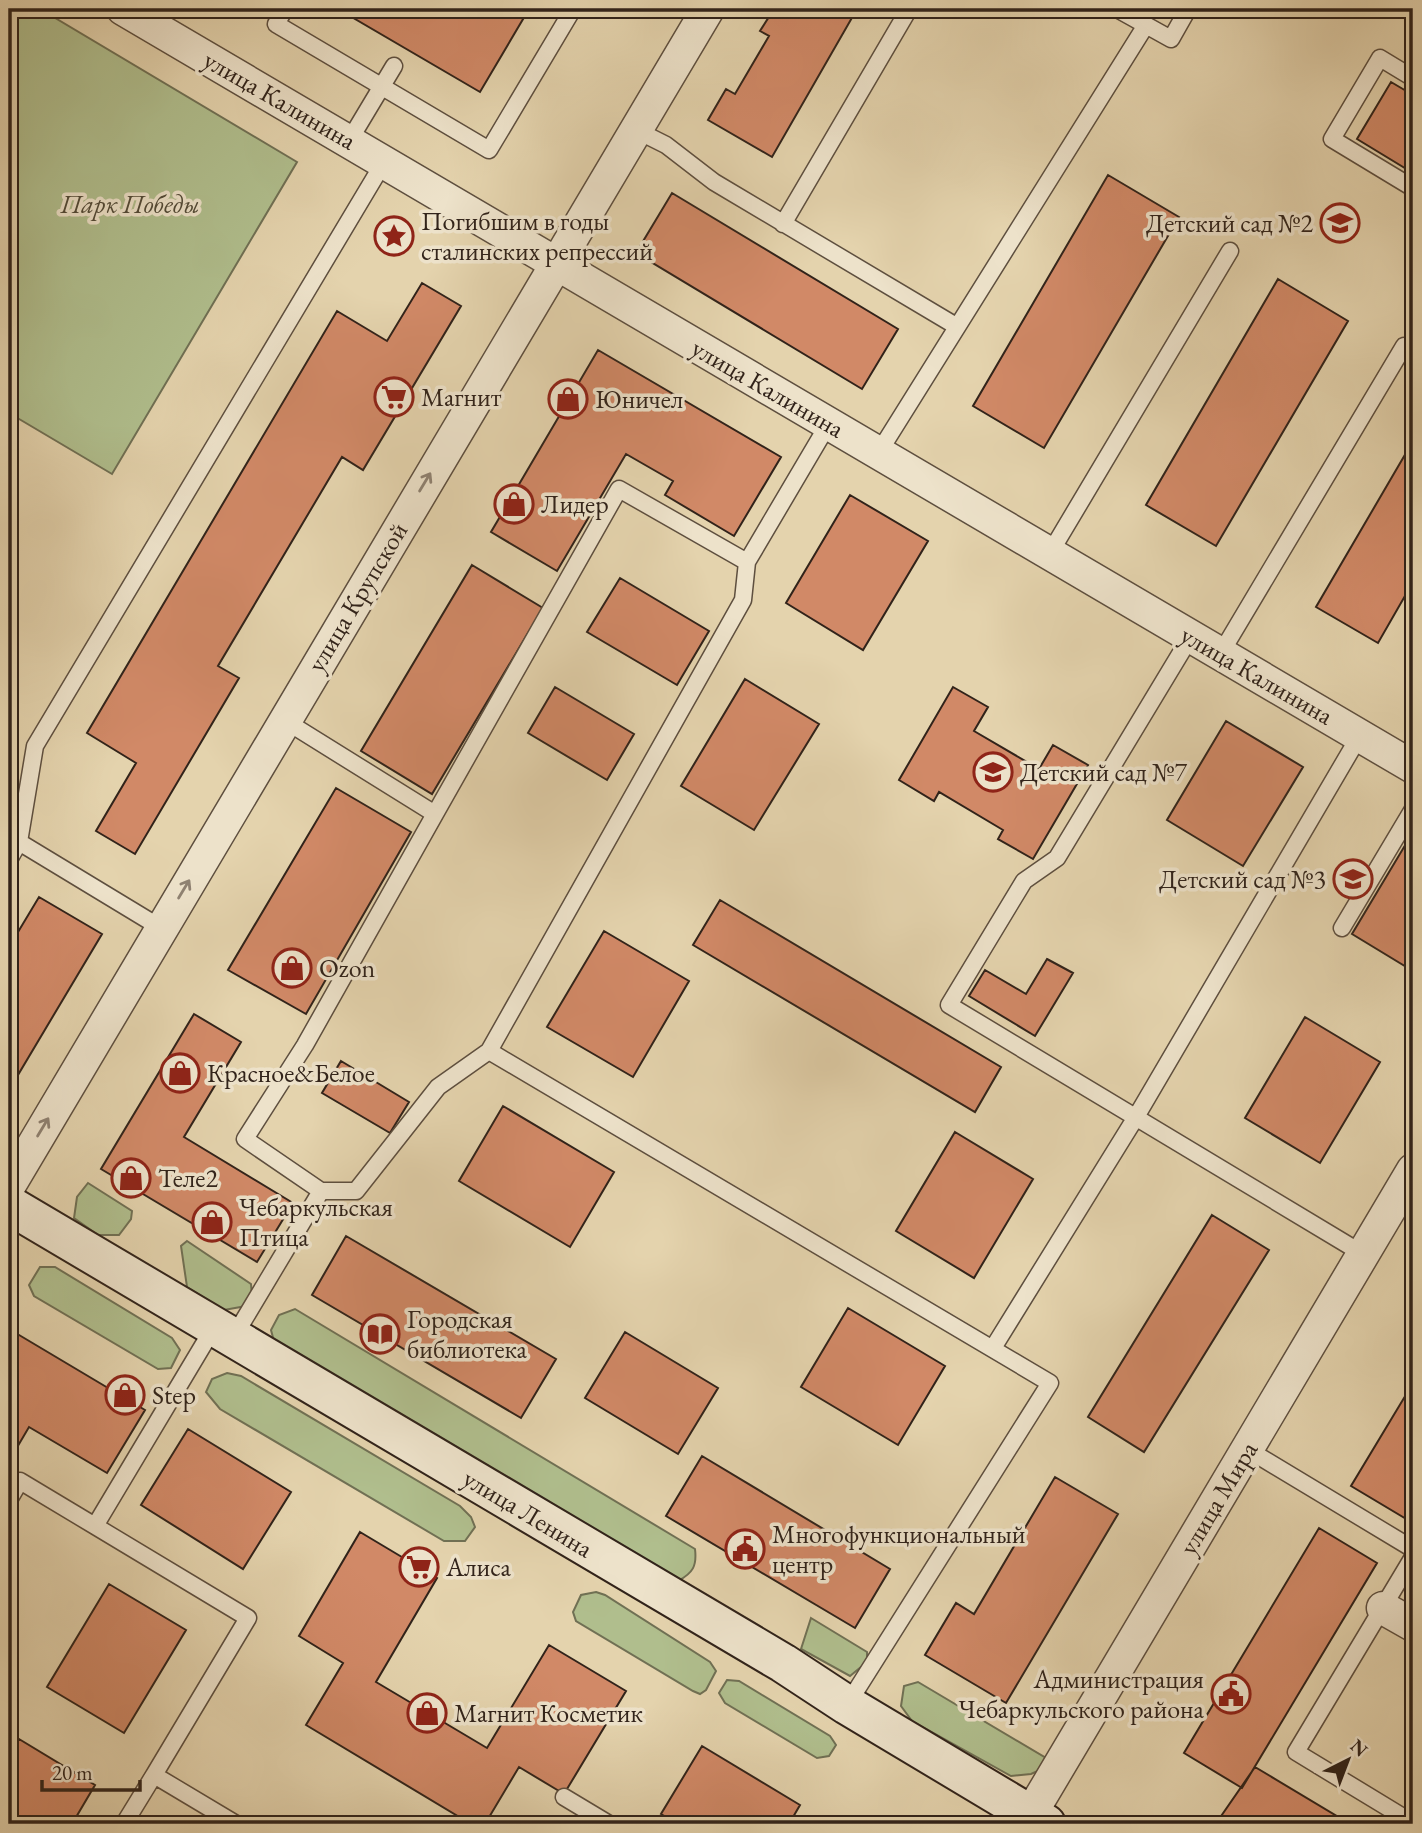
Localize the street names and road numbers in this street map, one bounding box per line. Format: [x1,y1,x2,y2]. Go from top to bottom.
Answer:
street label: улица Калинина [197,43,363,158]
street label: улица Калинина [685,331,851,446]
street label: улица Крупской [299,516,415,678]
street label: улица Калинина [1174,618,1340,733]
street label: улица Мира [1171,1435,1265,1561]
street label: улица Ленина [457,1461,600,1565]

